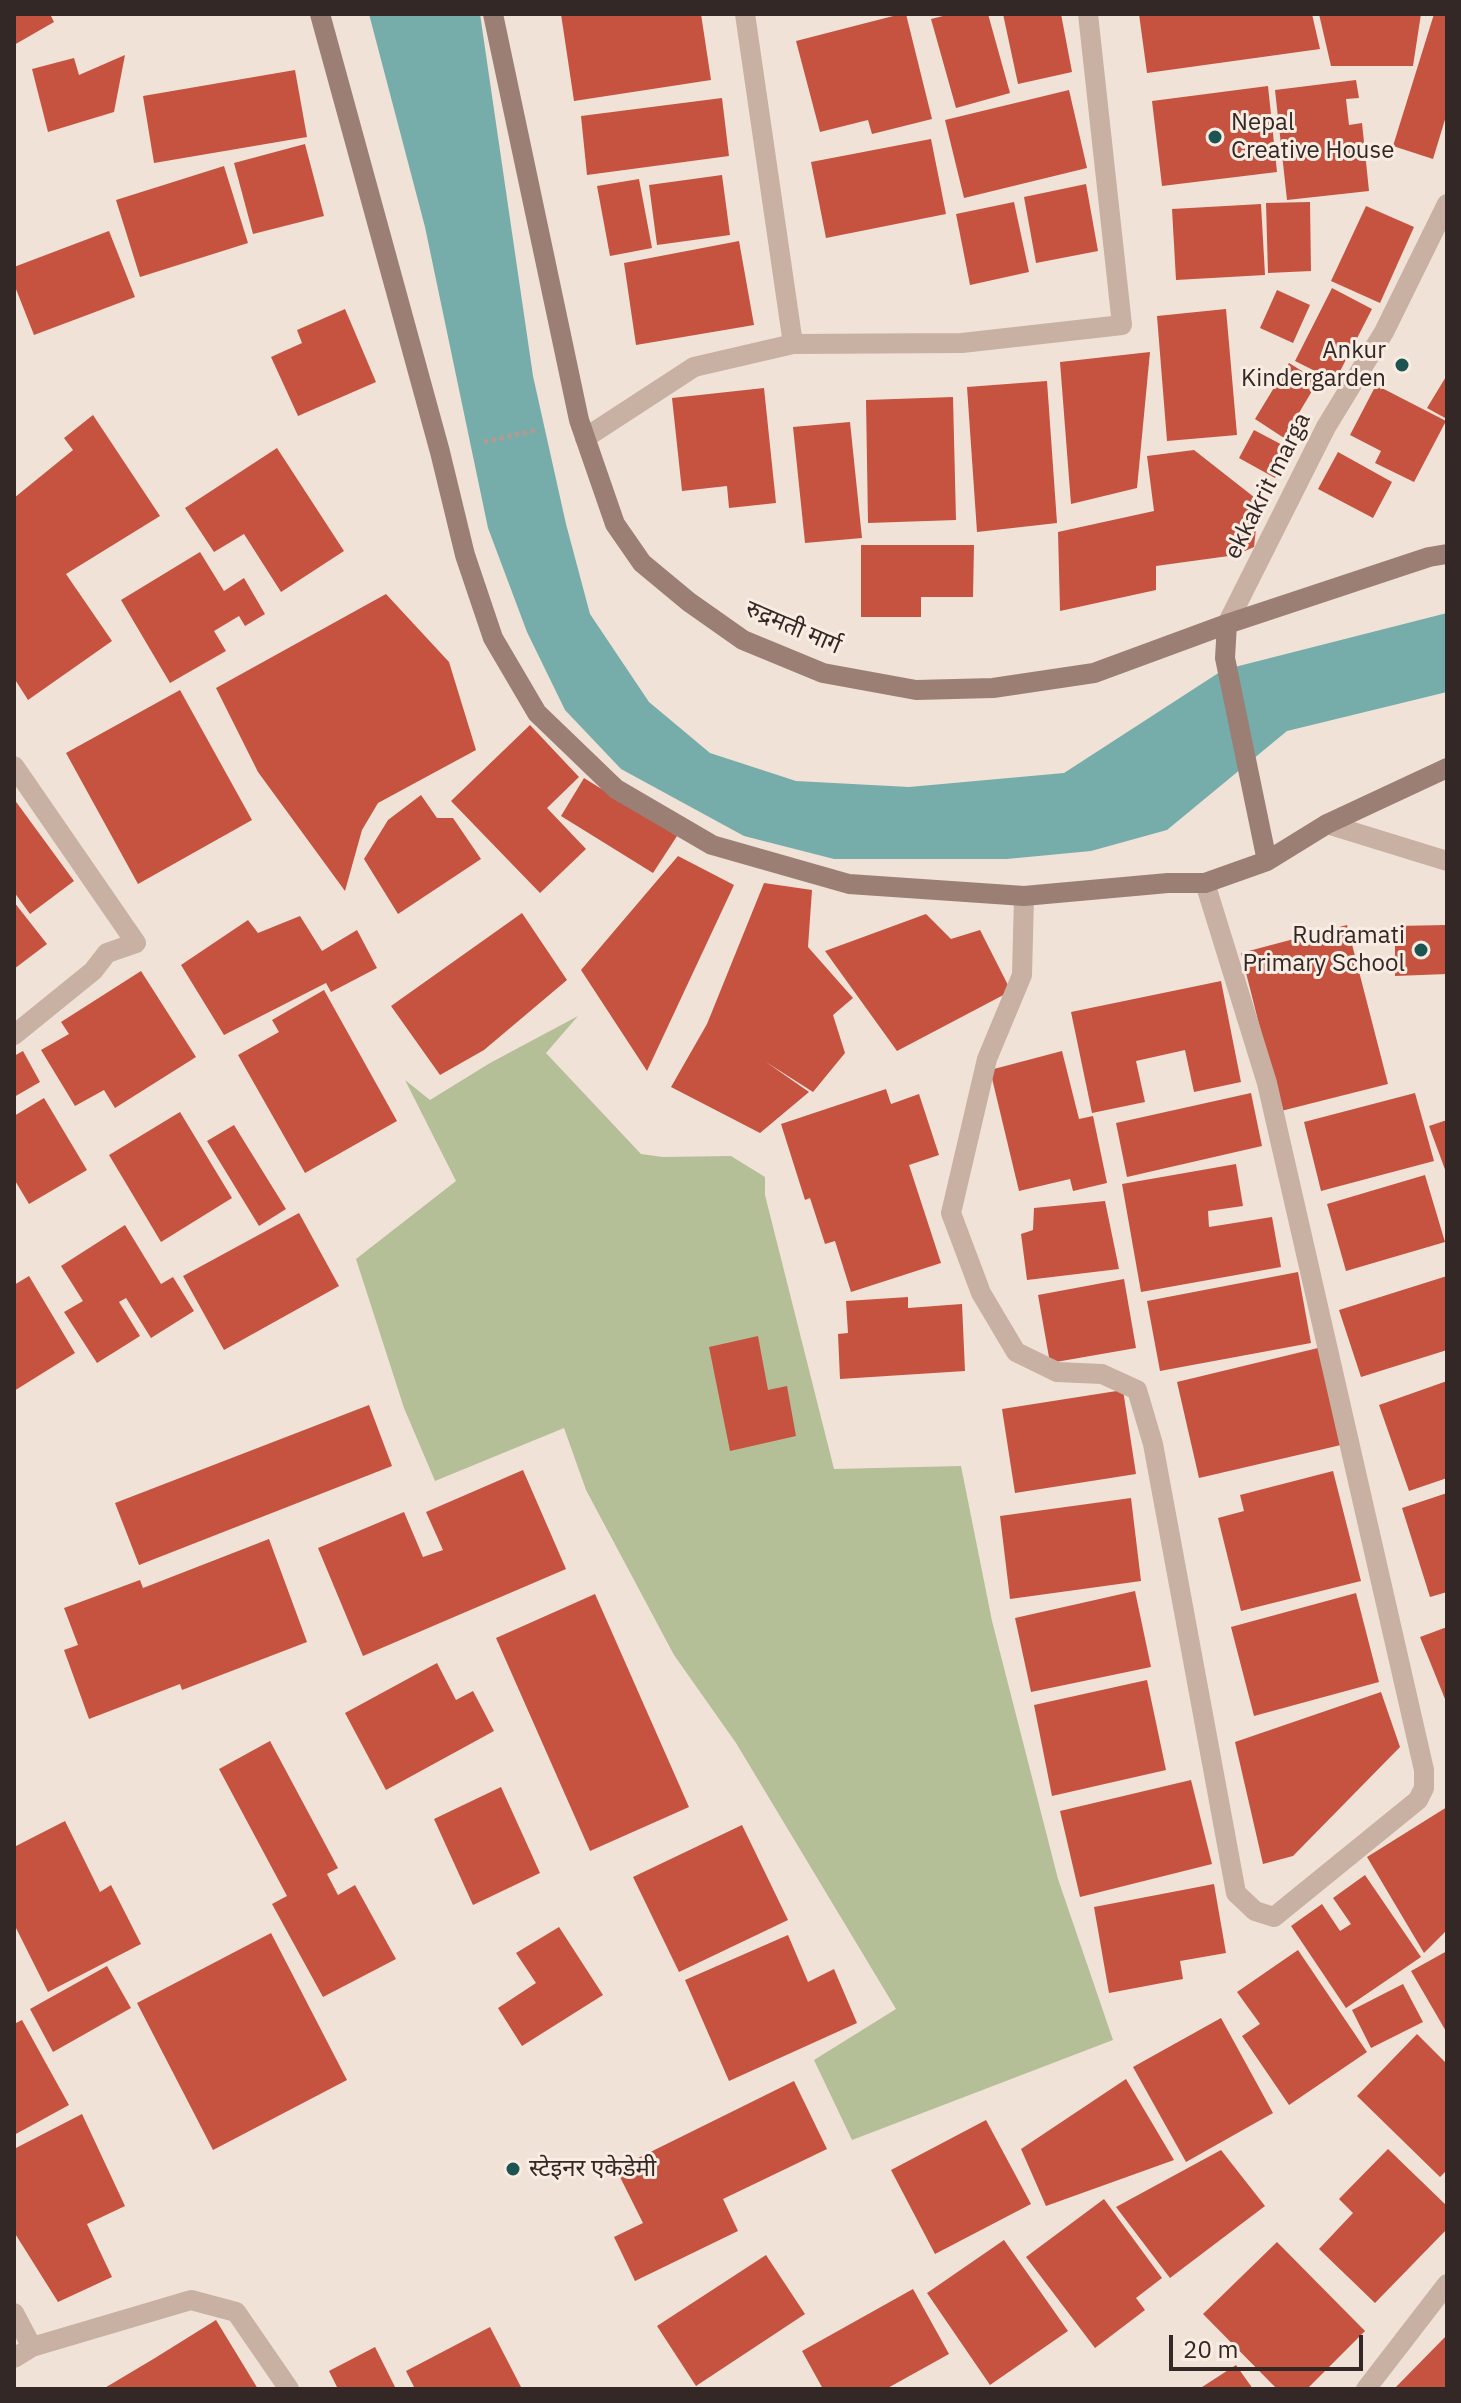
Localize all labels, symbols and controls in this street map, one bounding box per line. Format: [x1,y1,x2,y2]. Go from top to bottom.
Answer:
place label: Nepal Creative House [1231,109,1394,165]
marker: Nepal Creative House [1206,128,1224,146]
place label: Ankur Kindergarden [1241,337,1386,393]
marker: Ankur Kindergarden [1393,356,1411,374]
street label: ekkakrit marga [1219,408,1317,564]
street label: रुद्रमती मार्ग [741,595,845,661]
place label: Rudramati Primary School [1242,922,1405,978]
marker: Rudramati Primary School [1412,941,1430,959]
place label: स्टेइनर एकेडेमी [529,2155,656,2183]
marker: स्टेइनर एकेडेमी [504,2160,522,2178]
scale bar [1173,2319,1367,2369]
text: 20 m [1183,2333,1238,2365]

